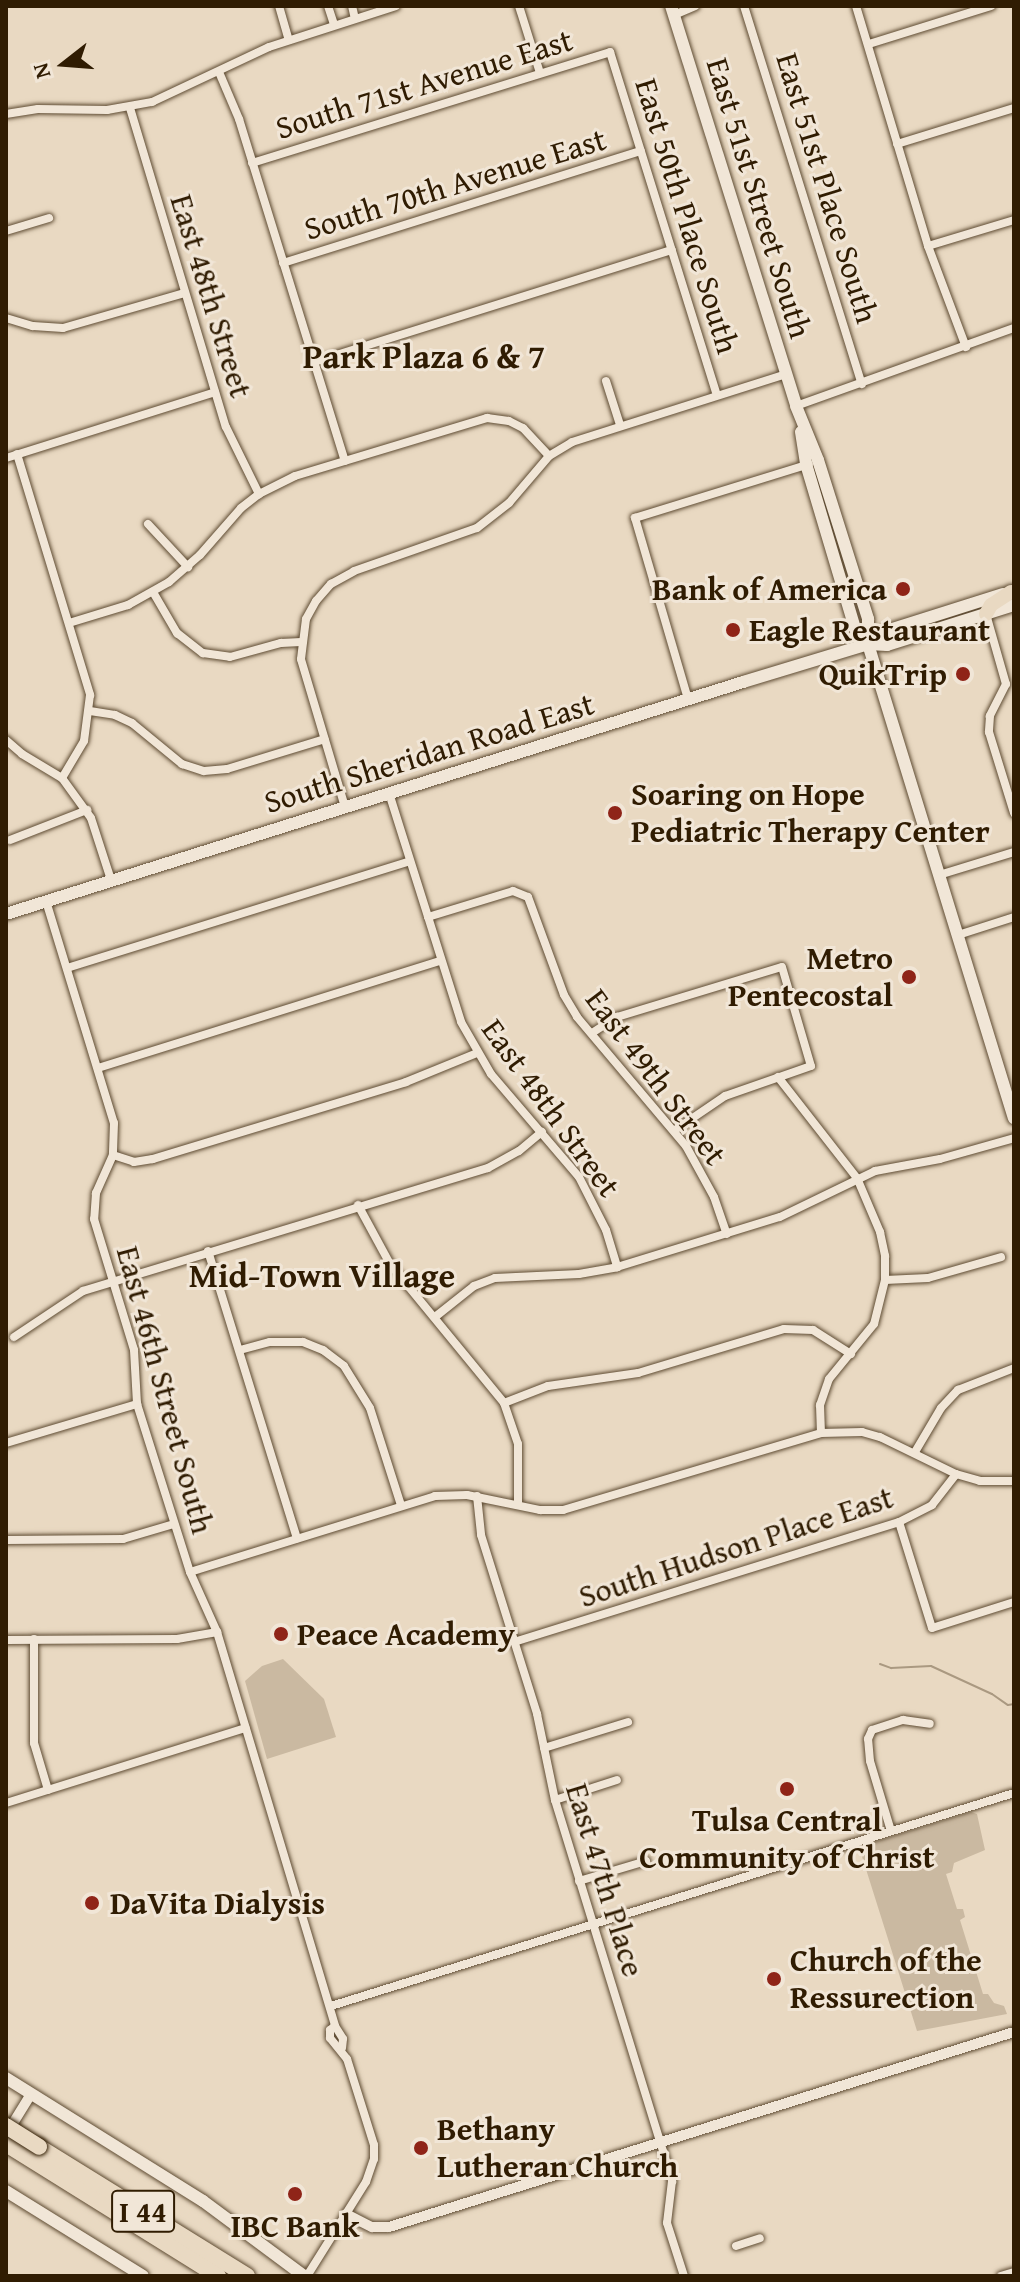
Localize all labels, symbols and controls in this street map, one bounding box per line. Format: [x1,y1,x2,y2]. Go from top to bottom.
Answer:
street label: South 71st Avenue East [271,21,577,147]
north arrow [24,24,104,104]
street label: East 51st Place South [768,48,886,328]
street label: East 51st Street South [698,53,820,343]
text: N [24,59,59,83]
street label: East 50th Place South [627,74,747,358]
street label: South 70th Avenue East [300,120,610,248]
street label: East 48th Street [162,190,260,402]
district label: Park Plaza 6 & 7 [303,336,545,376]
place label: Bank of America [652,570,887,608]
marker: Bank of America [894,580,912,598]
place label: Eagle Restaurant [749,611,990,649]
marker: Eagle Restaurant [724,621,742,639]
place label: QuikTrip [819,655,947,693]
marker: QuikTrip [954,665,972,683]
street label: South Sheridan Road East [259,685,599,821]
place label: Soaring on Hope Pediatric Therapy Center [631,776,990,851]
marker: Soaring on Hope Pediatric Therapy Center [606,804,624,822]
place label: Metro Pentecostal [728,940,893,1015]
marker: Metro Pentecostal [900,968,918,986]
street label: East 49th Street [577,981,735,1173]
street label: East 48th Street [474,1012,628,1204]
street label: East 46th Street South [108,1242,222,1538]
district label: Mid-Town Village [189,1255,455,1295]
street label: South Hudson Place East [574,1478,898,1616]
place label: Peace Academy [297,1615,515,1653]
marker: Peace Academy [272,1625,290,1643]
street label: East 47th Place [557,1779,653,1981]
marker: Tulsa Central Community of Christ [778,1780,796,1798]
place label: Tulsa Central Community of Christ [639,1802,935,1877]
place label: DaVita Dialysis [110,1884,325,1922]
marker: DaVita Dialysis [81,1892,103,1914]
place label: Church of the Ressurection [790,1942,982,2017]
marker: Church of the Ressurection [765,1970,783,1988]
place label: Bethany Lutheran Church [437,2111,678,2186]
marker: Bethany Lutheran Church [412,2139,430,2157]
road number: I 44 [111,2185,175,2237]
marker: IBC Bank [286,2185,304,2203]
place label: IBC Bank [231,2207,359,2245]

